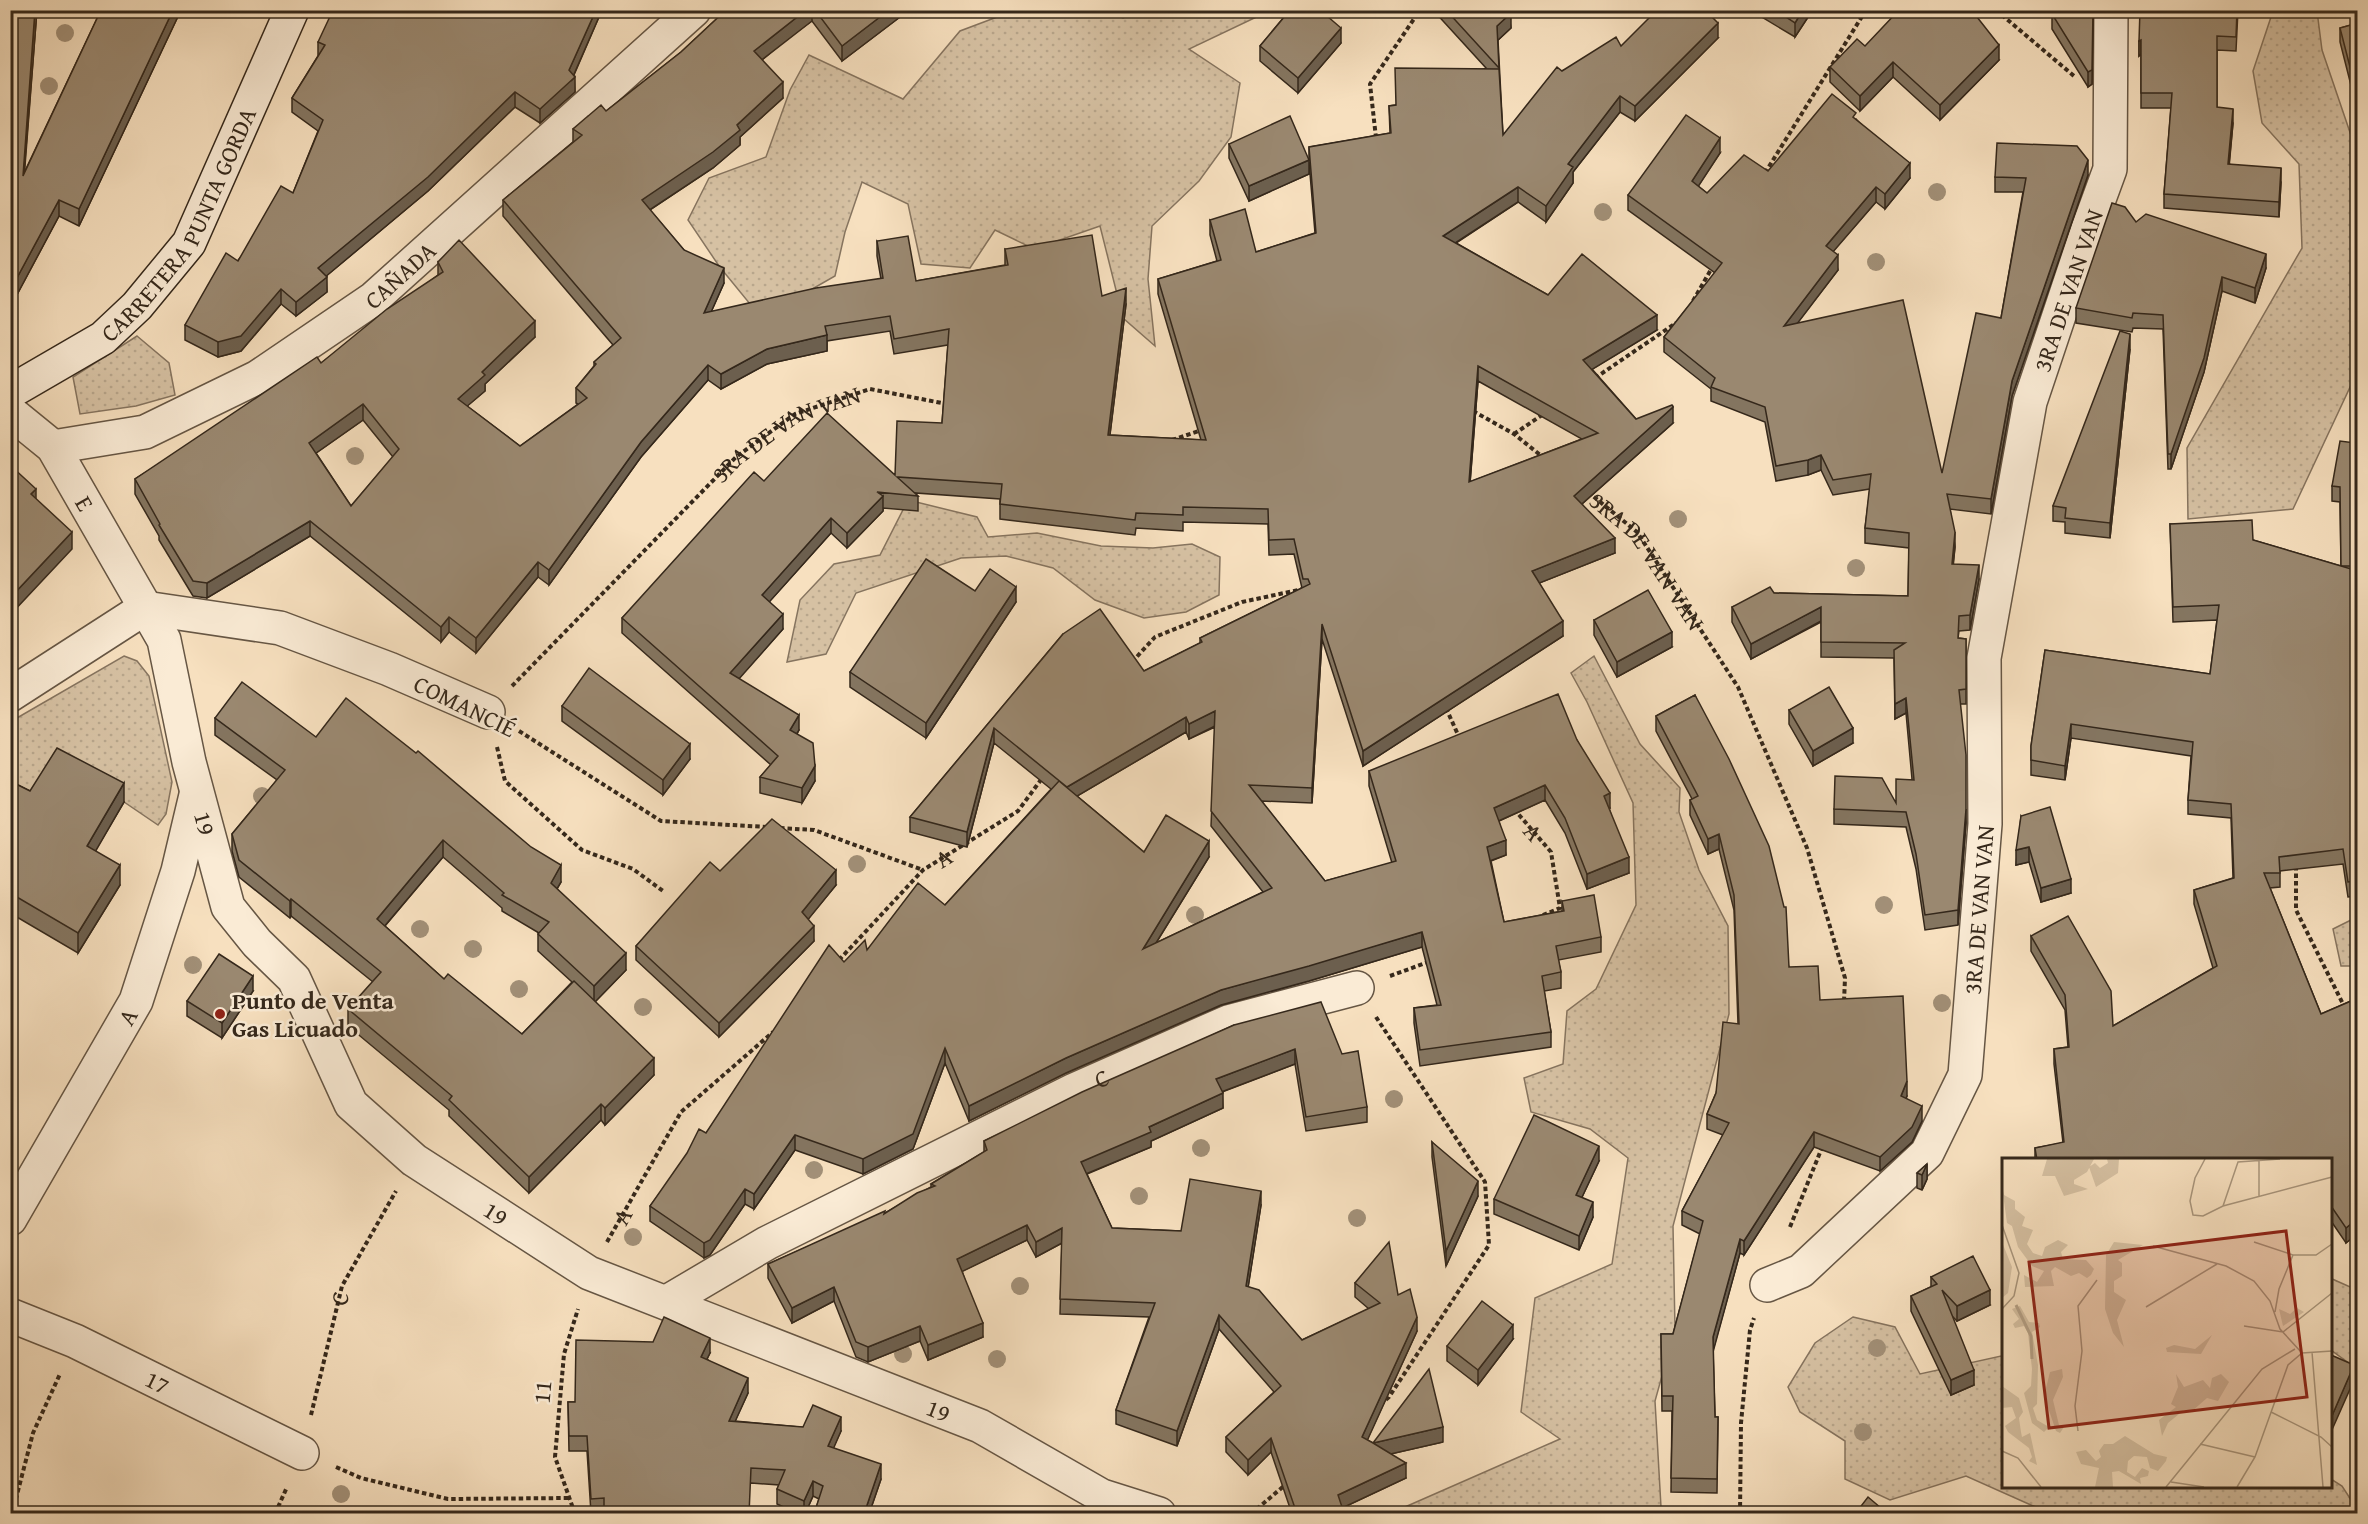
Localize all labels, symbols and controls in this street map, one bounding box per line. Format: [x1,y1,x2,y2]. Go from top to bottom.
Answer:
street label: CARRETERA PUNTA GORDA [92,101,265,350]
street label: 3RA DE VAN VAN [2024,204,2112,376]
street label: CAÑADA [358,233,444,317]
street label: 3RA DE VAN VAN [703,376,865,490]
street label: 3RA DE VAN VAN [1582,483,1714,637]
street label: E [67,489,103,517]
street label: COMANCIÉ [408,666,522,746]
street label: 19 [186,807,225,839]
street label: A [1516,815,1552,849]
street label: 3RA DE VAN VAN [1954,823,2002,996]
street label: A [928,838,959,876]
place label: Punto de Venta Gas Licuado [232,983,395,1046]
street label: A [108,1001,146,1031]
marker: Punto de Venta Gas Licuado [213,1007,227,1021]
street label: C [1088,1059,1114,1097]
inset map [2002,1158,2332,1488]
street label: 19 [477,1192,515,1234]
street label: A [603,1201,641,1231]
street label: C [320,1288,358,1309]
street label: 17 [139,1361,176,1403]
street label: 11 [524,1379,560,1405]
street label: 19 [921,1389,956,1430]

